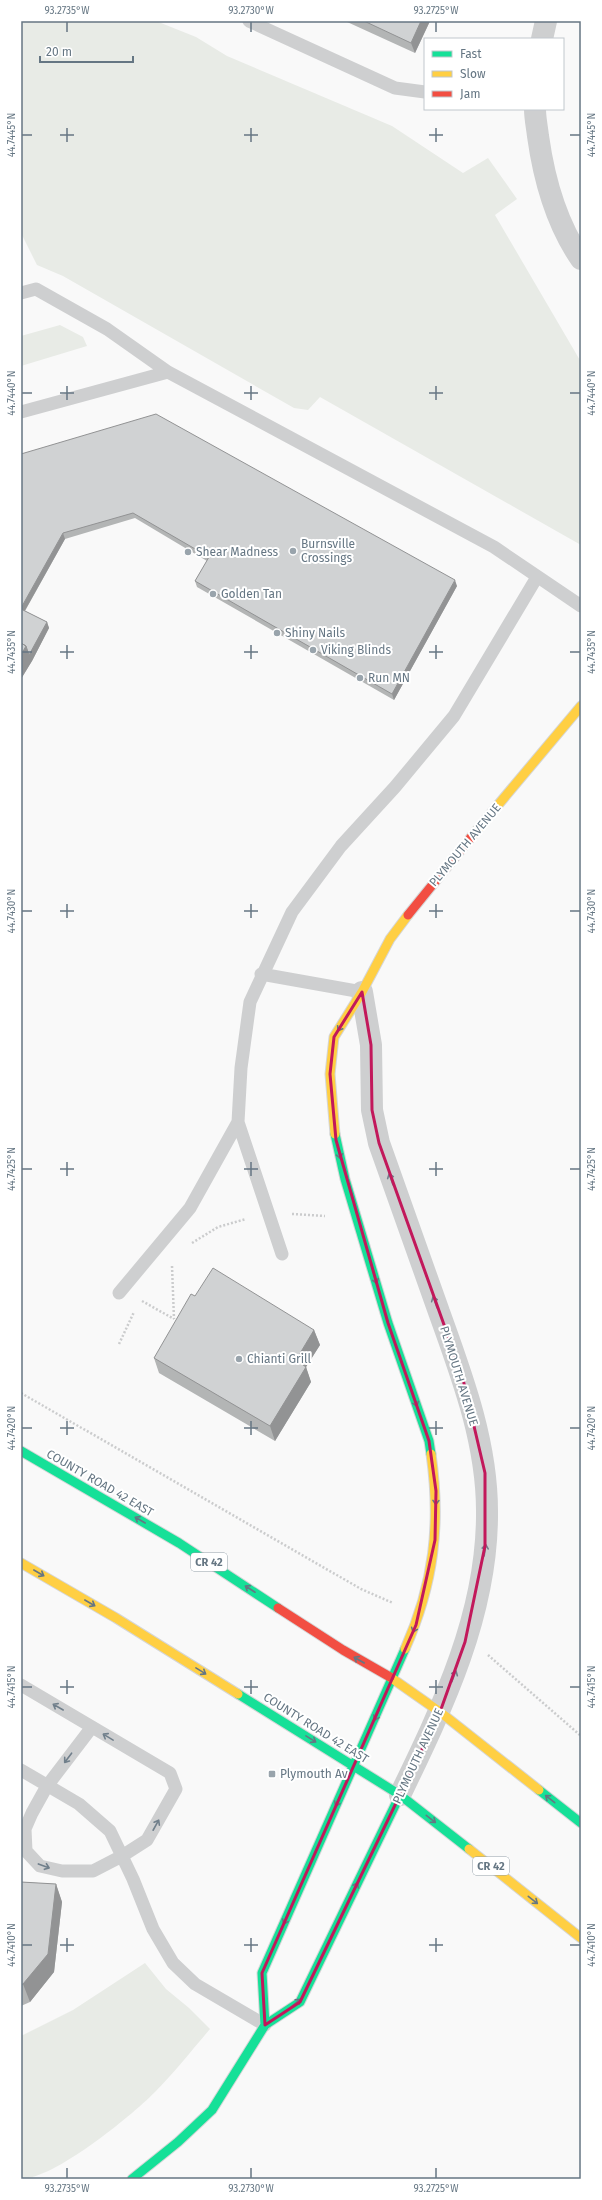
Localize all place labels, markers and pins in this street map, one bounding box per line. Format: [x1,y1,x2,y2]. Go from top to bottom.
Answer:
place label: Burnsville Crossings [301,537,355,565]
place label: Shear Madness [196,545,278,559]
marker: Burnsville Crossings [288,546,298,556]
marker: Shear Madness [183,547,193,557]
place label: Golden Tan [221,587,282,601]
marker: Golden Tan [208,589,218,599]
place label: Shiny Nails [285,626,346,640]
marker: Shiny Nails [272,628,282,638]
place label: Viking Blinds [321,643,391,657]
marker: Viking Blinds [308,645,318,655]
place label: Run MN [368,671,410,685]
marker: Run MN [355,673,365,683]
place label: Chianti Grill [247,1352,312,1366]
marker: Chianti Grill [234,1354,244,1364]
place label: Plymouth Av [280,1767,348,1781]
marker: Plymouth Av [267,1769,277,1779]

